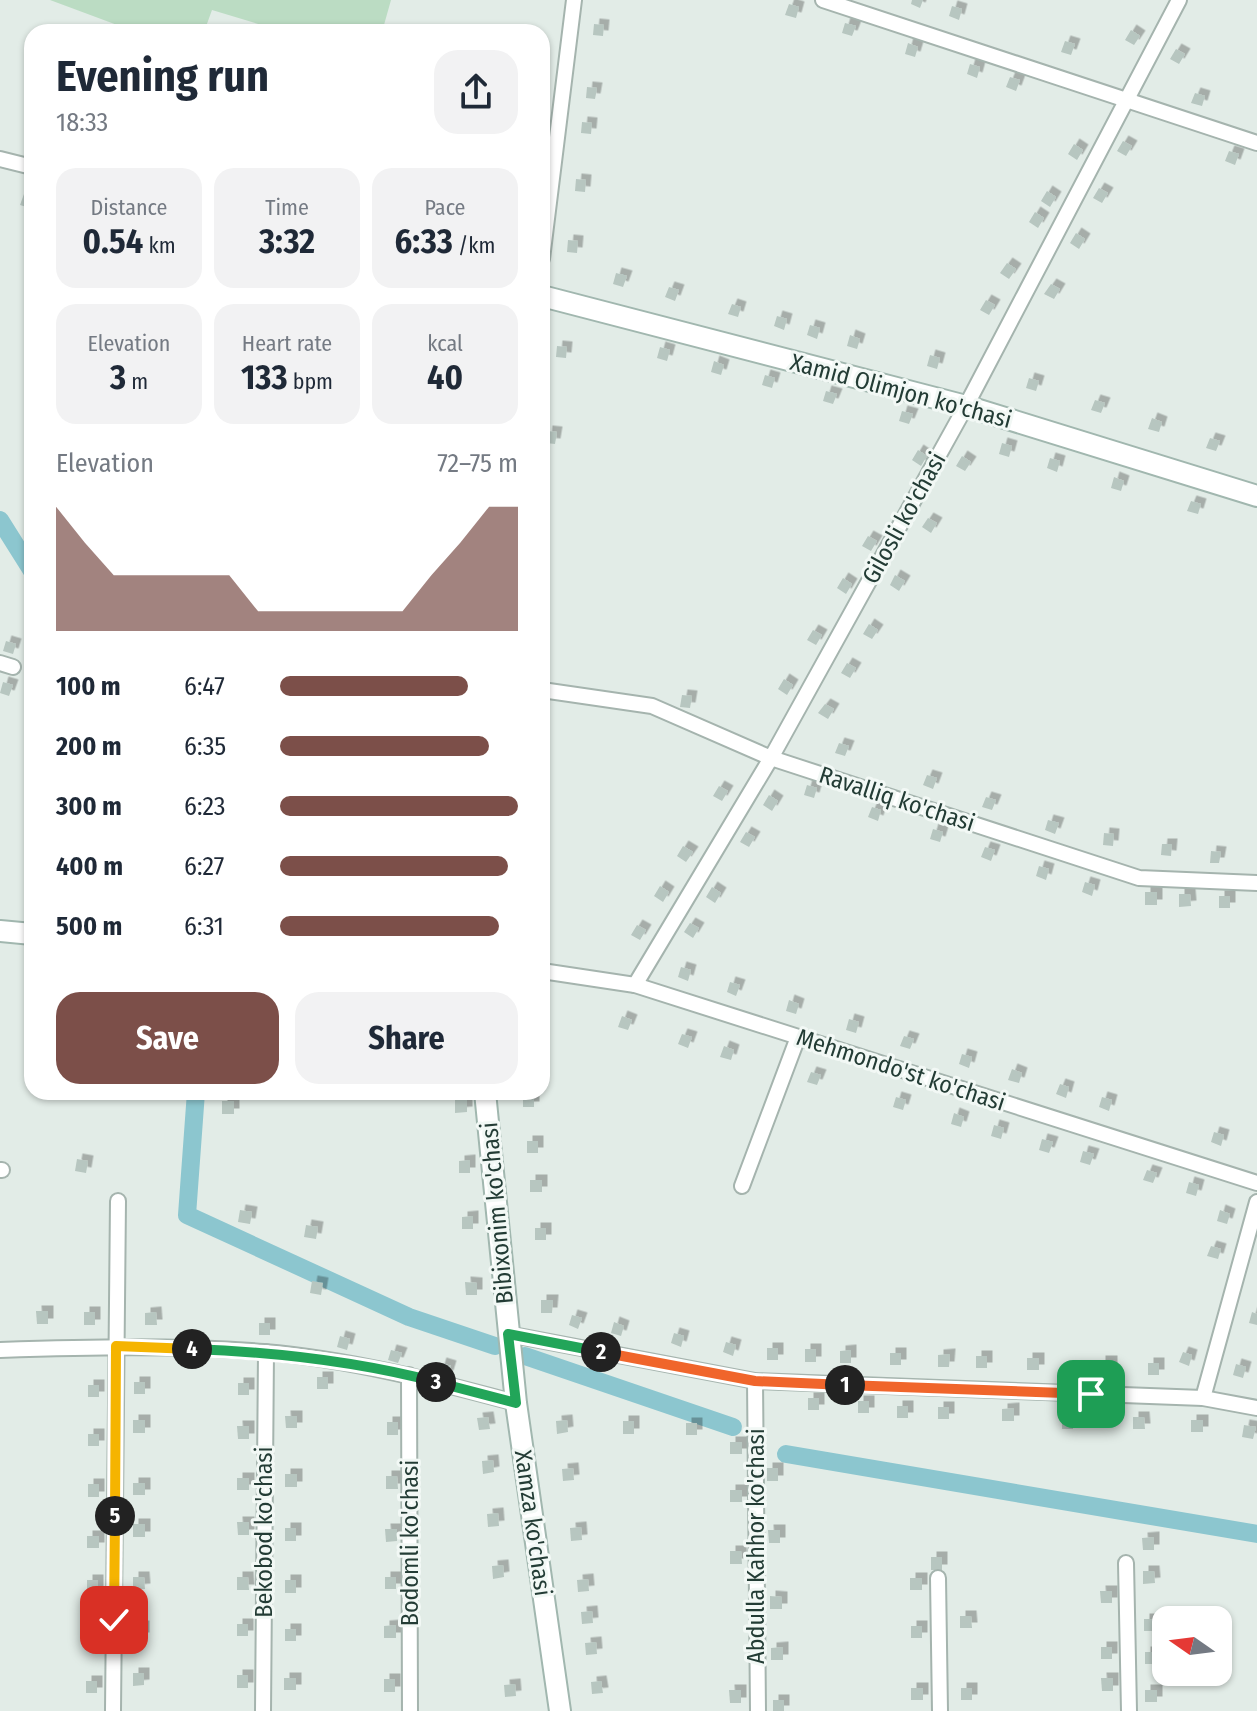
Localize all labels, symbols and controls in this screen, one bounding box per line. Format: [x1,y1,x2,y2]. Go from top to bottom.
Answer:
text: Evening run [56,50,269,103]
button: share [434,50,518,134]
text: 18:33 [56,107,108,138]
text: Distance [90,194,168,221]
text: Time [265,194,309,221]
text: Pace [424,194,466,221]
text: 0.54 [82,221,143,262]
text: 3:32 [259,221,315,262]
text: 6:33 [395,221,453,262]
text: km [143,232,176,259]
text: /km [453,232,495,259]
text: Elevation [88,330,170,357]
text: Heart rate [242,330,332,357]
text: kcal [427,330,463,357]
street label: Xamid Olimjon ko'chasi [787,348,1015,434]
text: 3 [110,357,126,398]
text: 133 [241,357,288,398]
text: 40 [427,357,463,398]
text: m [126,368,148,395]
text: bpm [288,368,333,395]
text: Elevation [56,448,154,479]
text: 72–75 m [437,448,518,479]
street label: Gilosli ko'chasi [856,448,952,588]
text: 100 m [56,671,121,702]
text: 6:47 [184,671,225,702]
text: 200 m [56,731,122,762]
text: 6:35 [184,731,226,762]
street label: Ravalliq ko'chasi [816,761,978,837]
text: 300 m [56,791,122,822]
text: 6:23 [184,791,226,822]
text: 400 m [56,851,123,882]
text: 6:27 [184,851,224,882]
text: 500 m [56,911,122,942]
text: 6:31 [184,911,224,942]
button: Save [56,992,279,1084]
button: Share [295,992,518,1084]
street label: Mehmondo'st ko'chasi [793,1023,1009,1117]
street label: Bibixonim ko'chasi [475,1121,519,1305]
pin: 4 [172,1329,212,1369]
pin: 2 [581,1332,621,1372]
text: 4 [186,1335,198,1362]
text: 2 [596,1338,606,1365]
pin [1057,1360,1125,1428]
pin: 3 [416,1362,456,1402]
pin: 1 [825,1365,865,1405]
text: 3 [431,1368,441,1395]
text: 1 [840,1371,850,1398]
icon: arrive [1069,1372,1113,1416]
street label: Abdulla Kahhor ko'chasi [742,1428,770,1664]
street label: Bekobod ko'chasi [250,1446,278,1618]
street label: Xamza ko'chasi [509,1448,557,1598]
street label: Bodomli ko'chasi [396,1460,424,1626]
pin: 5 [95,1496,135,1536]
text: 5 [110,1502,120,1529]
pin [80,1586,148,1654]
icon: check [92,1598,136,1642]
north arrow [1152,1606,1232,1686]
map controls [1152,1606,1232,1686]

